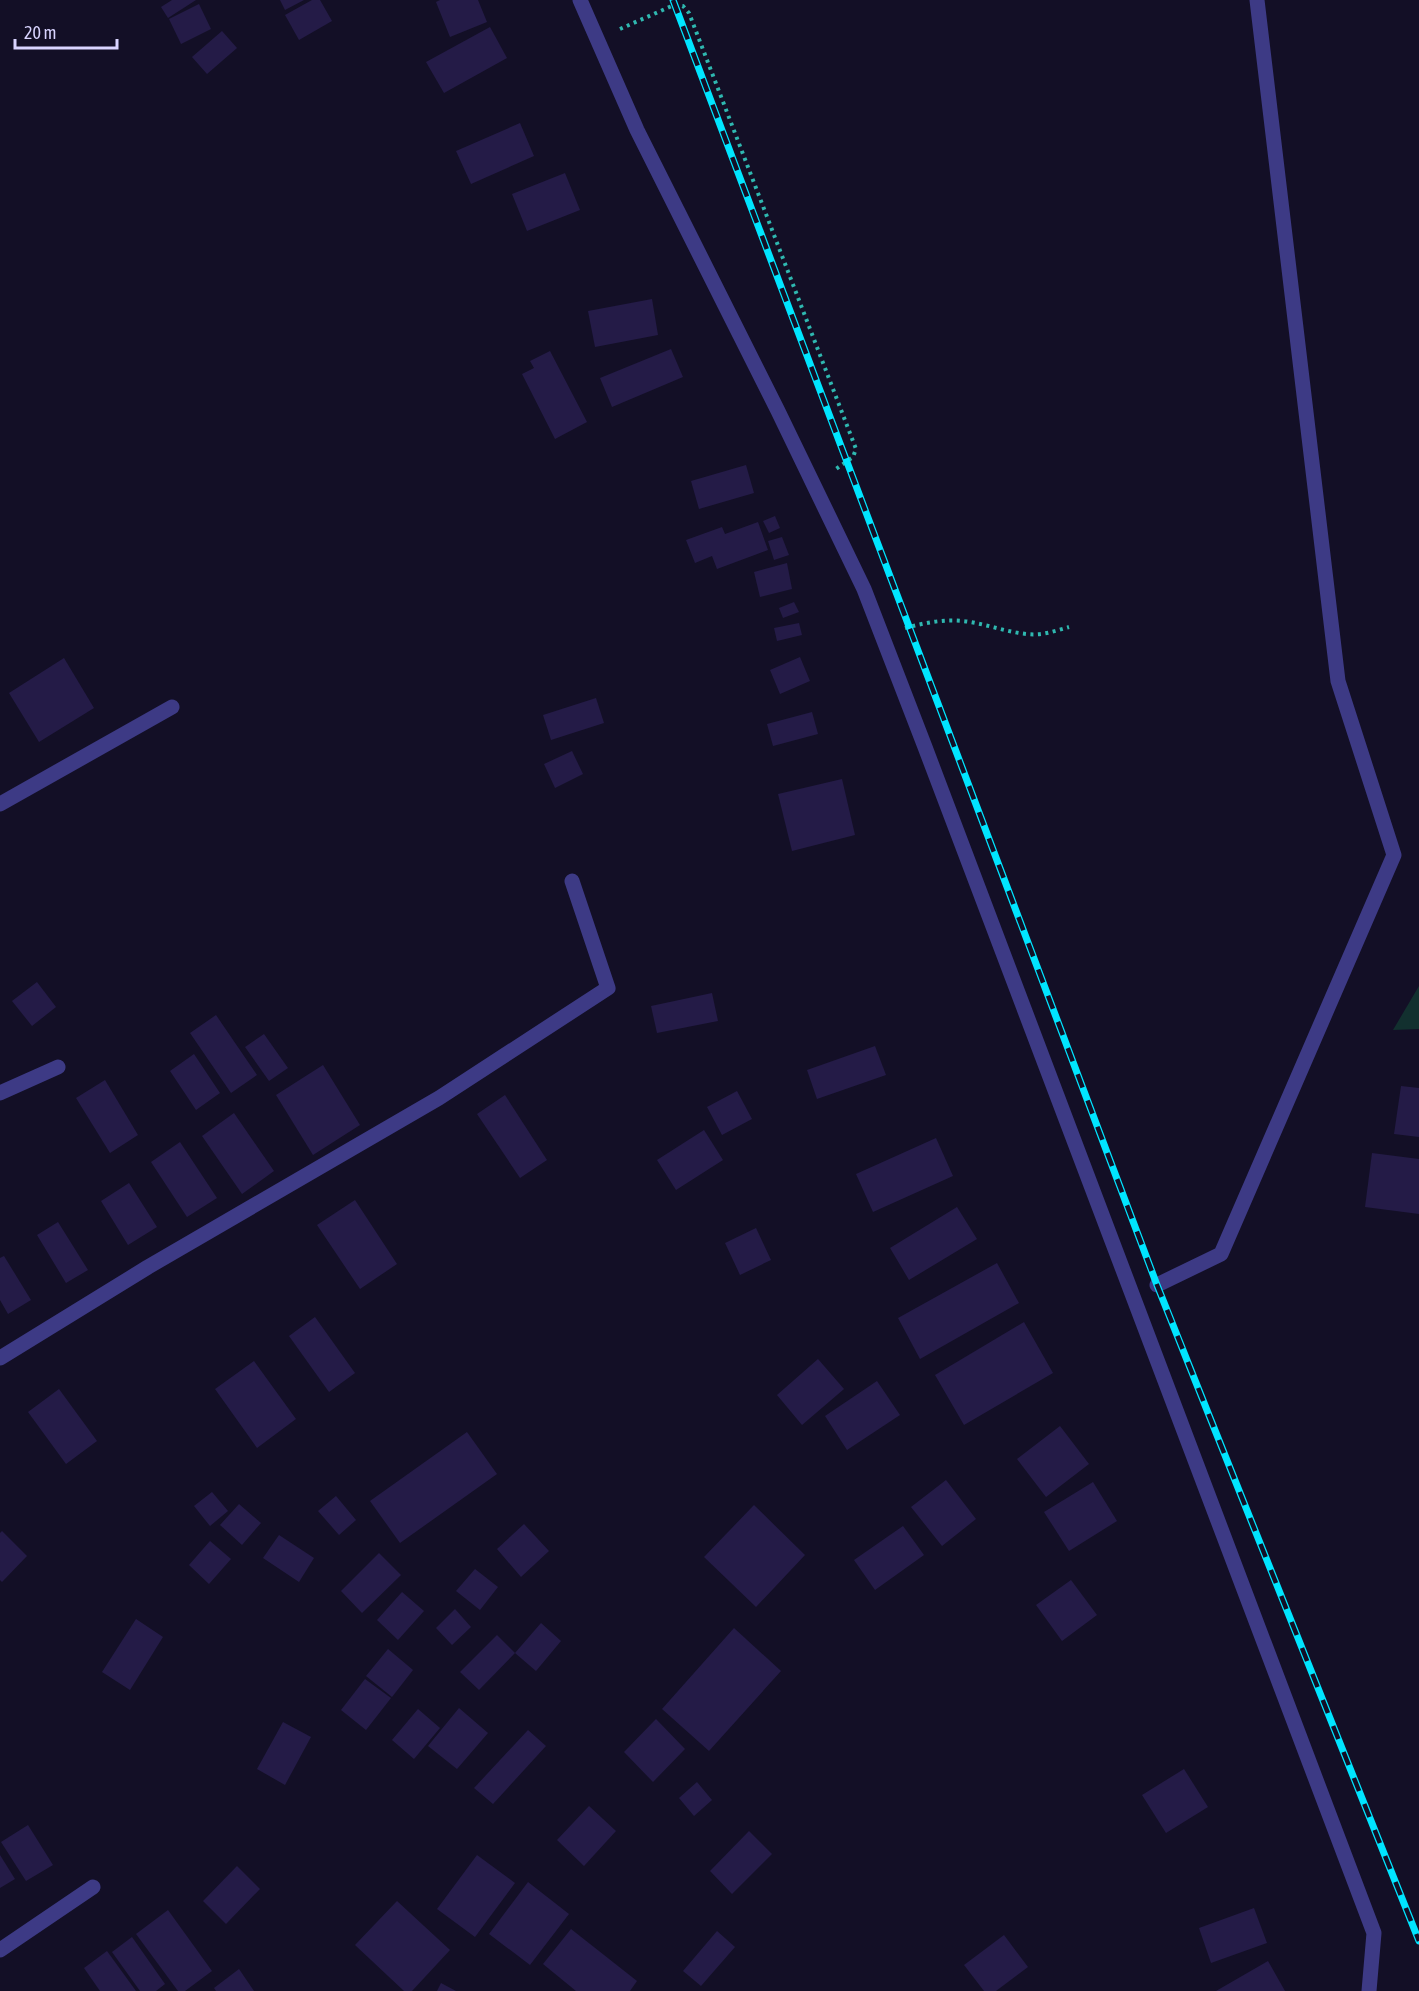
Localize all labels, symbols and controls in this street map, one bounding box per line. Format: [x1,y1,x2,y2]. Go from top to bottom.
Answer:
scale bar [15,12,117,50]
text: 20 m [24,22,56,43]

